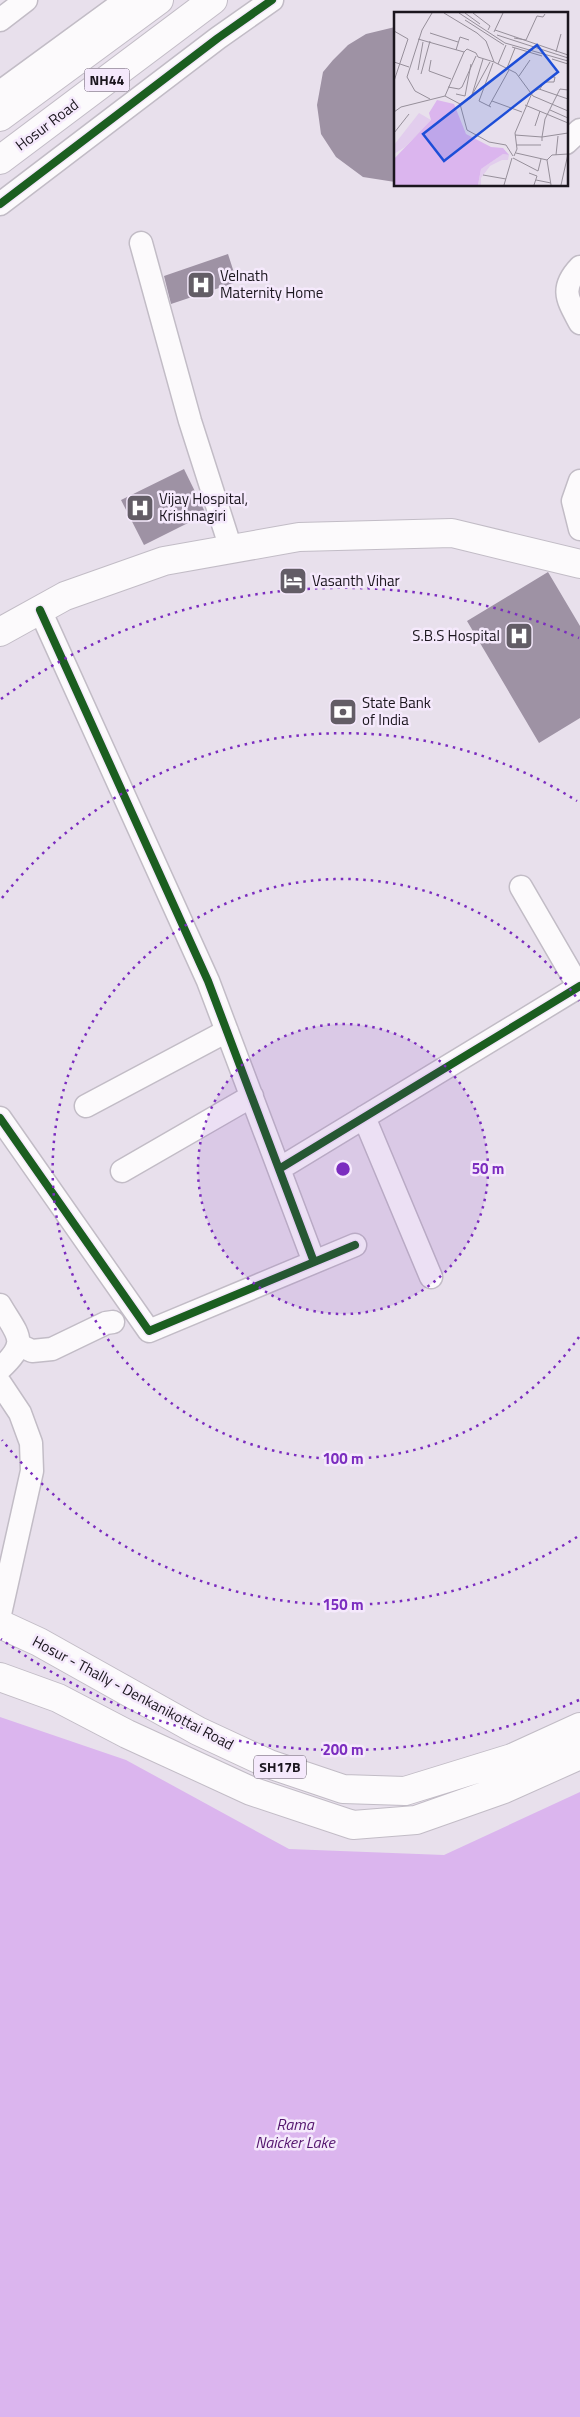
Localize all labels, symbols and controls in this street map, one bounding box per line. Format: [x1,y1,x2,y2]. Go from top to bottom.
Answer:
inset map [394,12,568,186]
road number: NH44 [84,68,130,92]
street label: Hosur Road [10,93,83,156]
place label: Velnath Maternity Home [220,264,323,304]
hospital icon: Velnath Maternity Home [186,270,216,300]
place label: Vijay Hospital, Krishnagiri [159,487,248,527]
hospital icon: Vijay Hospital, Krishnagiri [125,493,155,523]
hotel icon: Vasanth Vihar [278,566,308,596]
place label: Vasanth Vihar [312,569,400,592]
hospital icon: S.B.S Hospital [504,621,534,651]
place label: S.B.S Hospital [412,624,500,647]
place label: State Bank of India [362,691,431,731]
bank icon: State Bank of India [328,697,358,727]
text: 50 m [472,1157,504,1180]
centre of rings [334,1160,352,1178]
text: 100 m [322,1447,364,1470]
text: 150 m [322,1593,364,1616]
street label: Hosur - Thally - Denkanikottai Road [28,1630,238,1756]
text: 200 m [322,1738,364,1761]
road number: SH17B [254,1755,306,1778]
water label: Rama Naicker Lake [255,2112,336,2154]

